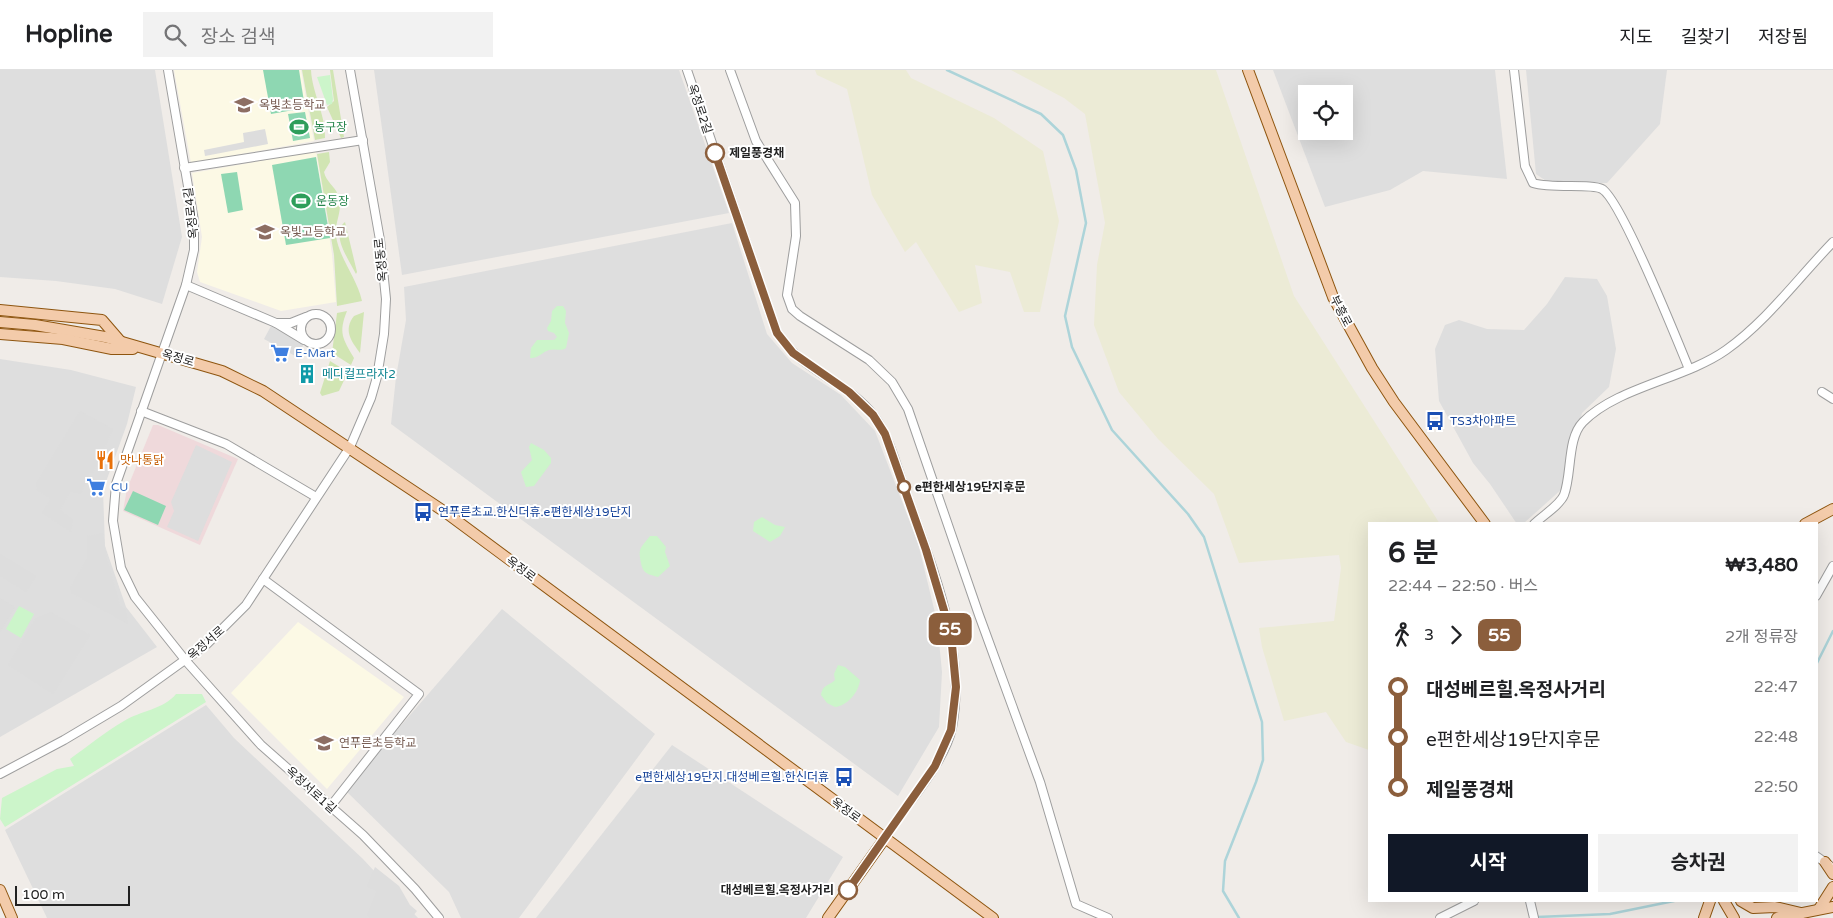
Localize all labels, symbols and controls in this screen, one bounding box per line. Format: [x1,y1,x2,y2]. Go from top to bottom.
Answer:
search box [143,12,493,57]
text: Hopline [25,20,113,49]
icon: search [161,21,189,49]
text: 장소 검색 [201,26,276,48]
text: 지도 [1620,26,1653,48]
text: 길찾기 [1681,26,1730,48]
text: 저장됨 [1758,26,1808,48]
street label: 옥정로2길 [685,82,715,136]
map controls [1298,85,1353,140]
button: locate [1298,85,1353,140]
school or university icon: 옥빛초등학교 [233,94,255,116]
place label: 옥빛초등학교 [259,98,325,112]
sports icon: 농구장 [288,116,310,138]
place label: 농구장 [314,120,347,134]
marker: 제일풍경채 [705,143,725,163]
place label: 제일풍경채 [729,146,784,160]
street label: 옥정로4길 [181,186,201,240]
sports icon: 운동장 [290,190,312,212]
place label: 운동장 [316,194,349,208]
school or university icon: 옥빛고등학교 [254,221,276,243]
place label: 옥빛고등학교 [280,225,346,239]
street label: 옥정동로 [372,237,390,283]
street label: 부흥로 [1327,293,1355,329]
supermarket icon: E-Mart [269,342,291,364]
place label: E-Mart [295,346,335,360]
street label: 옥정로 [160,347,196,369]
building icon: 메디컬프라자2 [296,363,318,385]
place label: 메디컬프라자2 [322,367,396,381]
bus stop icon: TS3차아파트 [1424,410,1446,432]
place label: TS3차아파트 [1450,414,1516,428]
restaurant icon: 맛나통닭 [94,449,116,471]
place label: 맛나통닭 [120,453,164,467]
supermarket icon: CU [85,476,107,498]
place label: CU [111,480,128,494]
marker: e편한세상19단지후문 [897,480,911,494]
place label: e편한세상19단지후문 [915,480,1025,494]
bus stop icon: 연푸른초교.한신더휴.e편한세상19단지 [412,501,434,523]
place label: 연푸른초교.한신더휴.e편한세상19단지 [438,505,632,519]
text: 6 분 [1388,536,1439,570]
street label: 옥정로 [504,553,538,585]
text: ₩3,480 [1725,554,1798,576]
text: 22:44 – 22:50 · 버스 [1388,576,1538,596]
line badge: 55 [928,613,972,645]
text: 55 [939,618,961,640]
icon: walk [1388,621,1416,649]
icon: forward [1442,621,1470,649]
street label: 옥정서로 [185,623,227,663]
text: 55 [1488,624,1511,646]
text: 3 [1424,625,1434,645]
text: 2개 정류장 [1725,627,1798,647]
text: 22:47 [1754,677,1798,697]
text: 대성베르힐.옥정사거리 [1426,679,1606,701]
text: 22:48 [1754,727,1798,747]
text: e편한세상19단지후문 [1426,729,1600,751]
school or university icon: 연푸른초등학교 [313,732,335,754]
place label: 연푸른초등학교 [339,736,416,750]
street label: 옥정서로1길 [283,764,339,816]
bus stop icon: e편한세상19단지.대성베르힐.한신더휴 [833,766,855,788]
place label: e편한세상19단지.대성베르힐.한신더휴 [635,770,829,784]
text: 22:50 [1754,777,1798,797]
text: 제일풍경채 [1426,779,1513,801]
street label: 옥정로 [828,795,864,825]
button: 시작 [1388,834,1588,892]
button: 승차권 [1598,834,1798,892]
marker: 대성베르힐.옥정사거리 [838,880,858,900]
scale bar [15,883,130,906]
place label: 대성베르힐.옥정사거리 [720,883,834,897]
text: 100 m [22,886,65,903]

